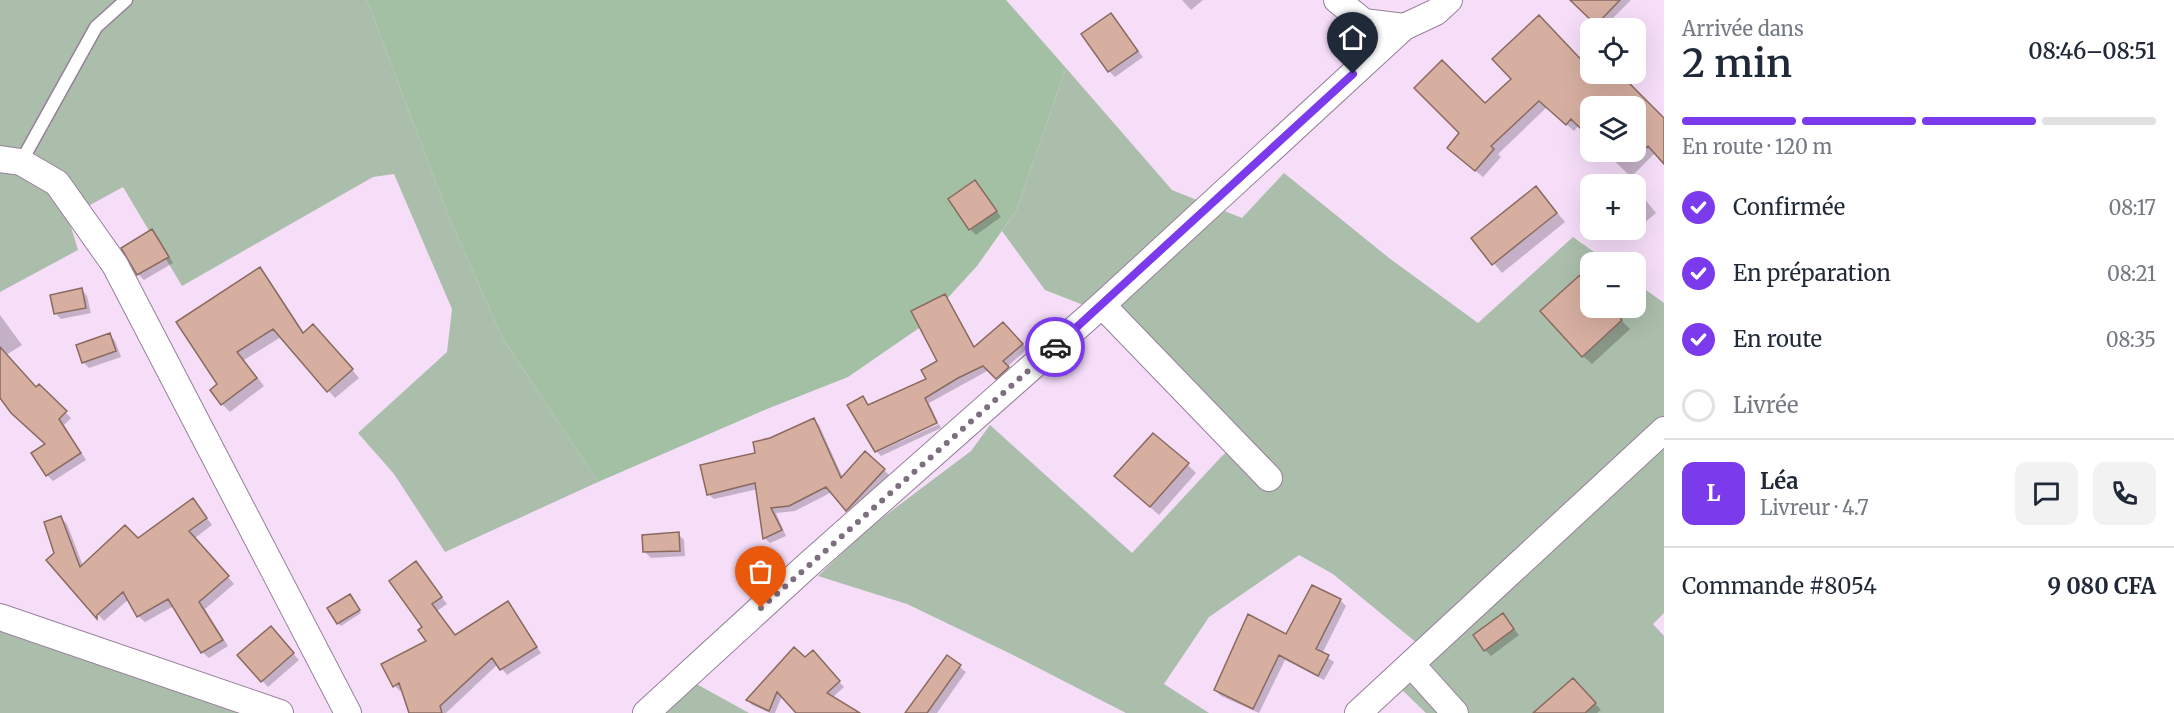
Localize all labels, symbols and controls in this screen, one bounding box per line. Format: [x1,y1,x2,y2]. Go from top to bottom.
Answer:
pin [1327,12,1378,74]
text: Arrivée dans [1682,16,1804,41]
map controls [1580,18,1646,318]
button: locate [1580,18,1646,84]
icon: home [1336,21,1369,54]
text: 08:46–08:51 [2028,37,2156,65]
text: 2 min [1682,39,1792,88]
button: layers [1580,96,1646,162]
text: En route · 120 m [1682,134,1832,159]
button: + [1580,174,1646,240]
icon: check [1682,191,1715,224]
text: Confirmée [1733,193,1845,221]
text: 08:17 [2108,195,2156,220]
button: − [1580,252,1646,318]
icon: check [1682,257,1715,290]
text: En préparation [1733,259,1891,287]
text: 08:21 [2107,261,2156,286]
courier [1025,317,1085,377]
icon: check [1682,323,1715,356]
text: En route [1733,325,1822,353]
text: 08:35 [2106,327,2156,352]
icon: car [1039,331,1072,364]
text: Livrée [1733,391,1799,419]
button: chat [2015,462,2078,525]
button: phone [2093,462,2156,525]
text: Léa [1760,467,1798,495]
text: L [1707,479,1721,507]
text: Livreur · 4.7 [1760,495,1869,520]
pin [735,546,786,608]
icon: bag [744,555,777,588]
text: Commande #8054 [1682,572,1877,600]
text: 9 080 CFA [2047,572,2156,600]

